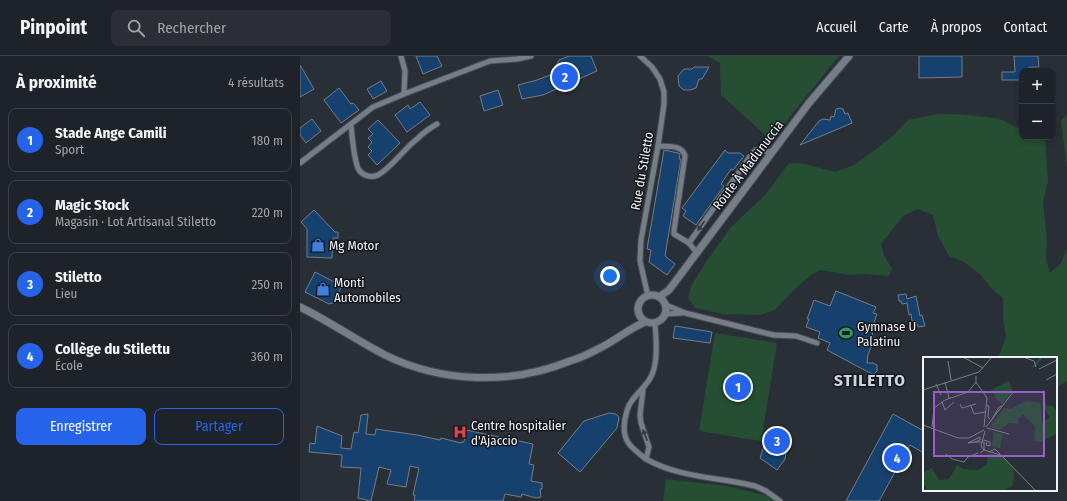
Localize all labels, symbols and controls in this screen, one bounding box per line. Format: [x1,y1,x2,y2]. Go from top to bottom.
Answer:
search box [111,10,391,46]
text: Pinpoint [20,16,87,39]
icon: search [125,17,147,39]
text: Rechercher [157,19,226,37]
text: Accueil [816,19,857,36]
text: Carte [879,19,909,36]
text: À propos [931,19,982,36]
text: Contact [1004,19,1047,36]
pin: 2 [552,62,578,92]
map controls [1019,68,1055,140]
button: + [1019,68,1055,104]
text: À proximité [16,72,97,93]
text: 4 résultats [228,75,284,90]
button: − [1019,104,1055,140]
street label: Route À Madunuccia [710,118,786,212]
text: Stade Ange Camili [55,124,167,142]
street label: Rue du Stiletto [628,131,656,211]
text: 1 [27,133,33,148]
text: 180 m [252,133,283,148]
text: Sport [55,142,84,157]
text: Magic Stock [55,196,129,214]
text: 2 [27,205,33,220]
text: 220 m [252,205,283,220]
text: Magasin · Lot Artisanal Stiletto [55,214,216,229]
one-way arrow [697,220,705,231]
shop icon: Mg Motor [310,237,326,253]
place label: Mg Motor [329,238,379,253]
your location [600,266,620,286]
text: Stiletto [55,268,102,286]
place label: Monti Automobiles [334,275,401,305]
text: 3 [27,277,33,292]
text: 250 m [251,277,283,292]
shop icon: Monti Automobiles [315,281,331,297]
text: Lieu [55,286,77,301]
place label: Gymnase U Palatinu [857,319,916,349]
sports icon: Gymnase U Palatinu [838,325,854,341]
text: Collège du Stilettu [55,340,170,358]
text: 4 [27,349,33,364]
text: 360 m [251,349,283,364]
inset map [923,357,1057,491]
text: École [55,358,83,373]
district label: STILETTO [834,370,906,391]
pin: 1 [725,372,751,402]
button: Enregistrer [16,408,146,445]
button: Partager [154,408,284,445]
place label: Centre hospitalier d'Ajaccio [471,418,566,448]
hospital icon: Centre hospitalier d'Ajaccio [452,424,468,440]
pin: 3 [764,426,790,456]
one-way arrow [641,428,647,440]
pin: 4 [884,443,910,473]

